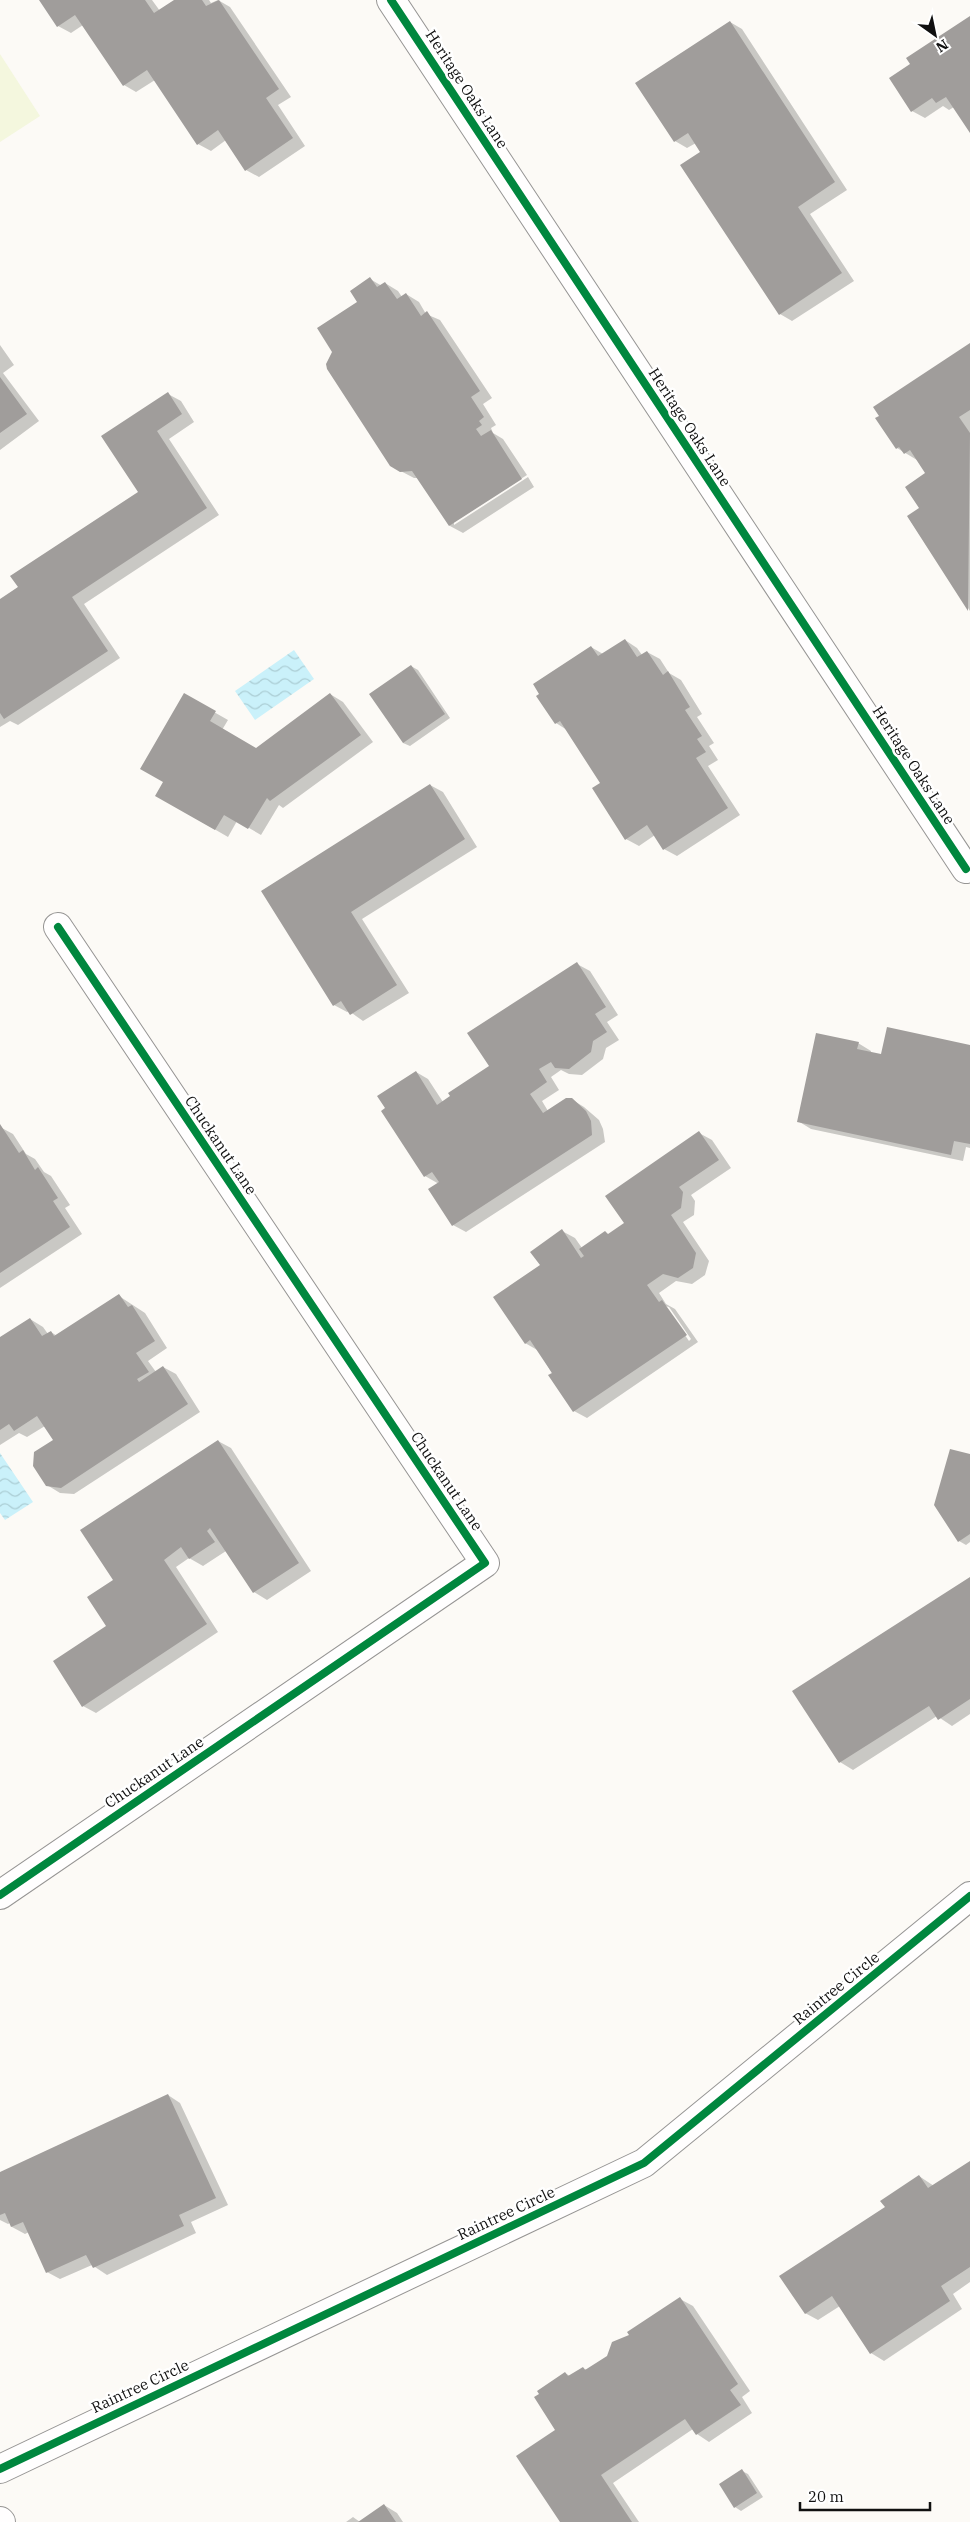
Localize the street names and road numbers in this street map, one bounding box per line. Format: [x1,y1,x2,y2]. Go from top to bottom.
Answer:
street label: Heritage Oaks Lane [422,26,512,152]
street label: Heritage Oaks Lane [645,364,735,490]
street label: Heritage Oaks Lane [869,702,959,828]
street label: Chuckanut Lane [181,1092,261,1198]
street label: Chuckanut Lane [407,1428,487,1534]
street label: Chuckanut Lane [101,1732,207,1812]
street label: Raintree Circle [789,1947,883,2029]
street label: Raintree Circle [454,2182,558,2244]
street label: Raintree Circle [88,2355,192,2417]

